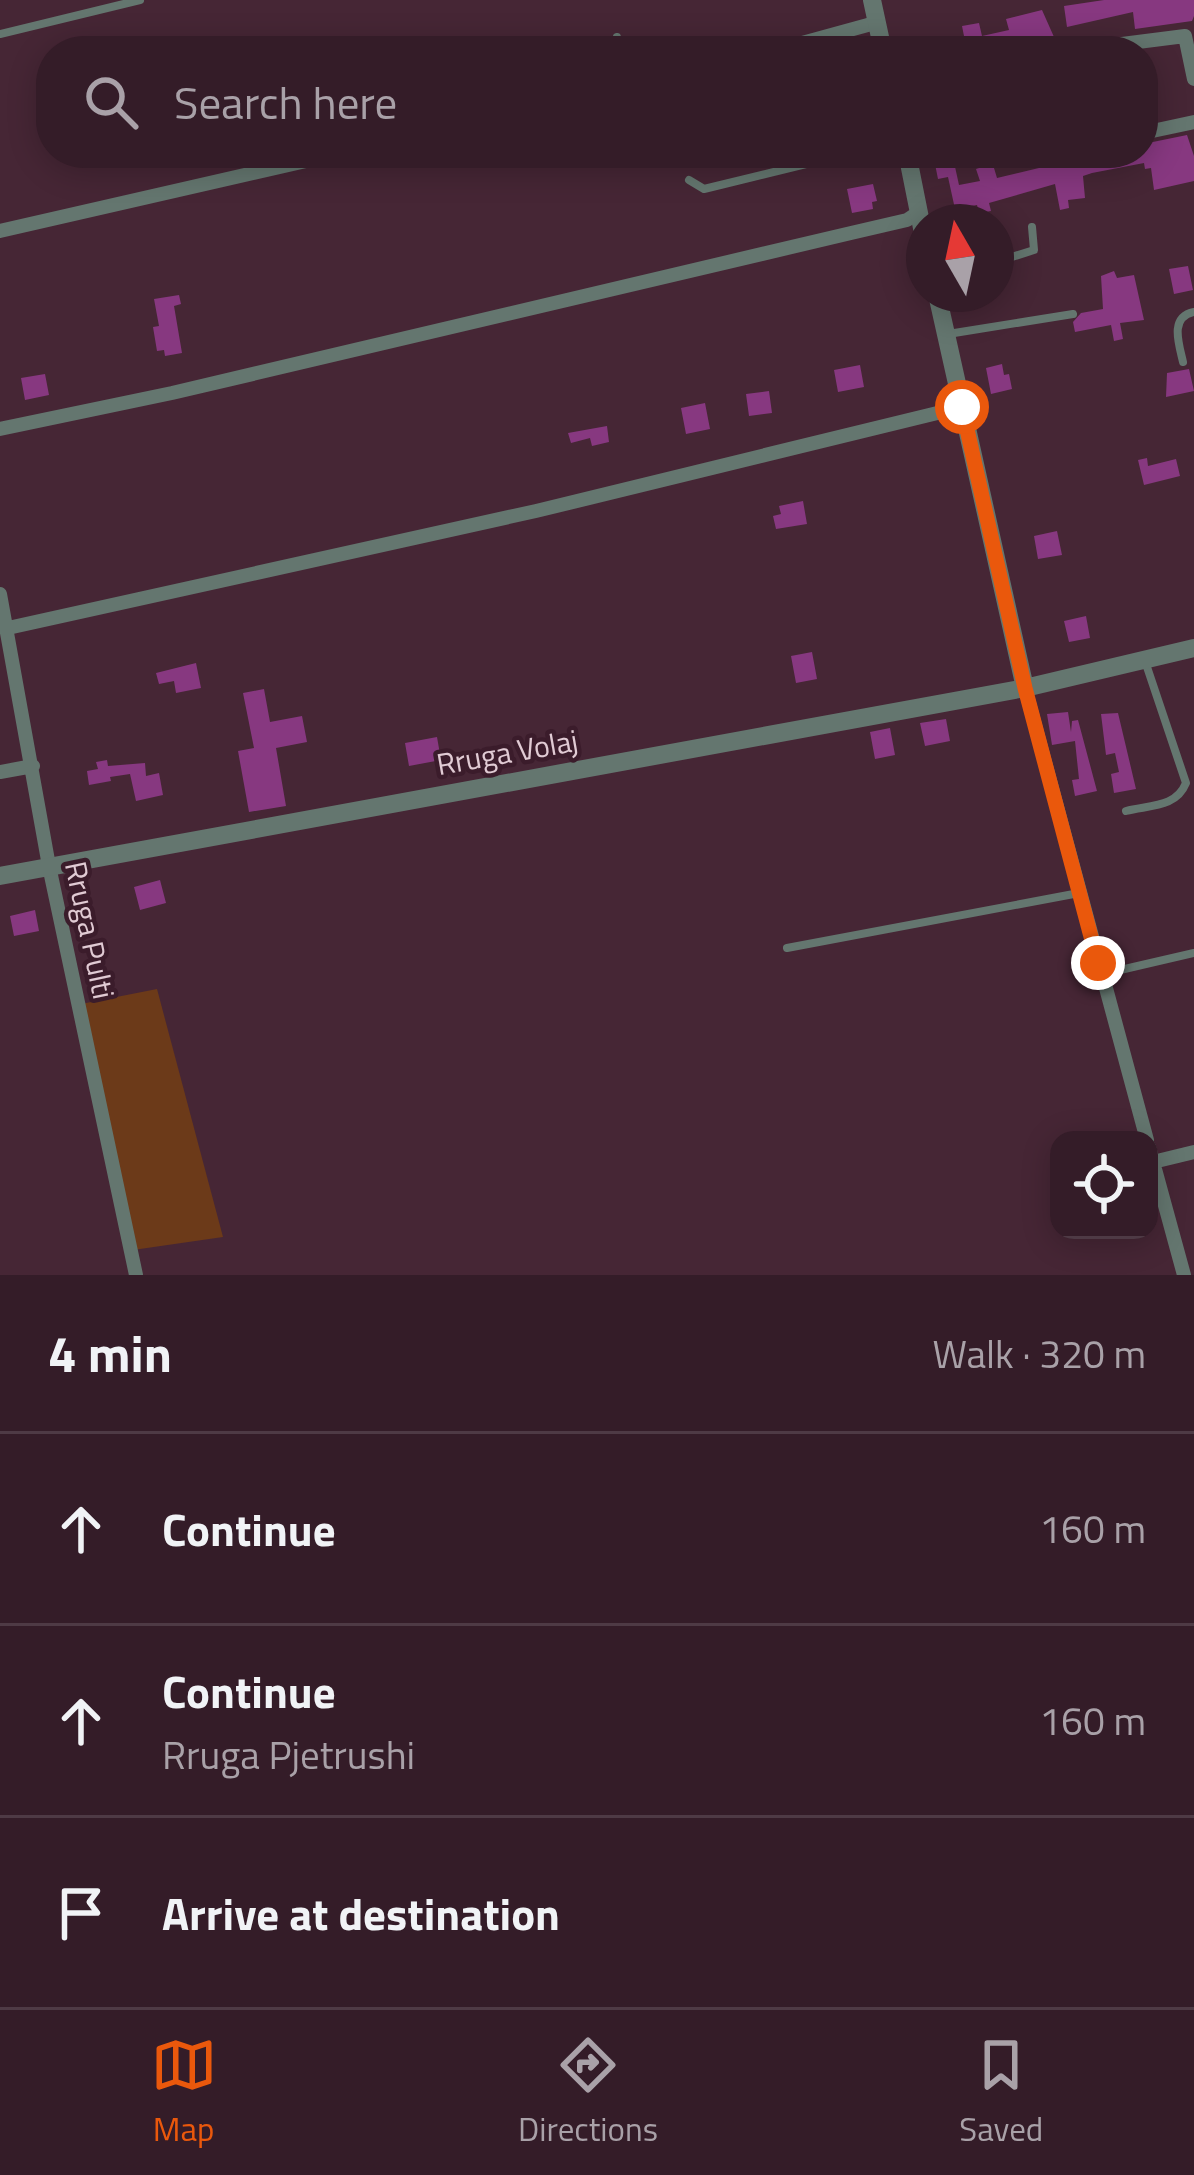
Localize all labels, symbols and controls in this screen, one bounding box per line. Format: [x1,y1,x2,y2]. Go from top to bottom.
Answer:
search box [36,36,1158,168]
text: Search here [174,68,397,136]
icon: search [78,69,144,135]
north arrow [906,204,1014,312]
route start [935,380,989,434]
street label: Rruga Volaj [433,717,581,787]
street label: Rruga Pulti [53,857,127,1003]
route end [1071,936,1125,990]
map controls [1050,1131,1158,1239]
button: locate [1050,1131,1158,1239]
text: 4 min [48,1314,172,1392]
text: Walk · 320 m [932,1324,1146,1383]
text: Continue [162,1495,336,1563]
icon: ahead [48,1496,114,1562]
text: 160 m [1039,1499,1146,1558]
text: Continue [162,1657,336,1725]
icon: ahead [48,1688,114,1754]
text: 160 m [1039,1691,1146,1750]
text: Rruga Pjetrushi [162,1725,415,1784]
text: Arrive at destination [162,1879,560,1947]
icon: arrive [48,1880,114,1946]
tab: Map [151,2032,217,2154]
tab: Directions [518,2032,658,2154]
tab: Saved [959,2032,1043,2154]

